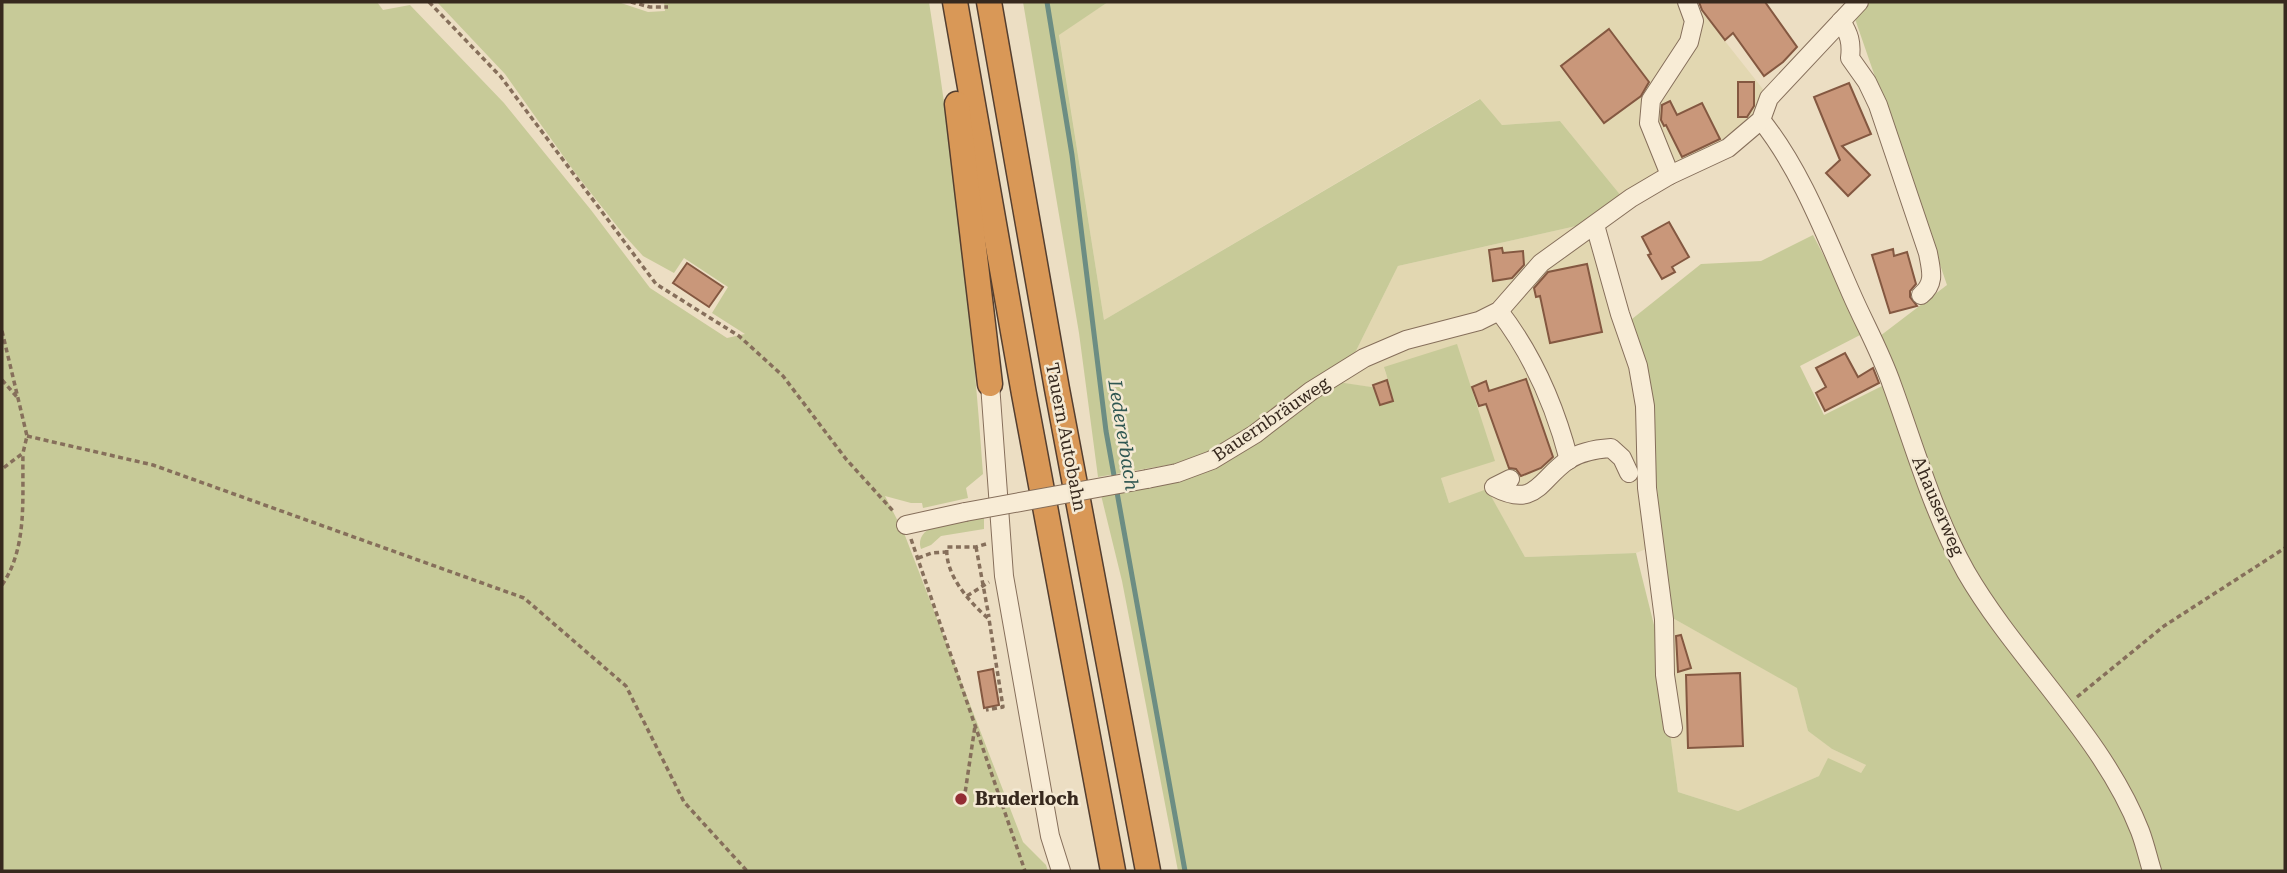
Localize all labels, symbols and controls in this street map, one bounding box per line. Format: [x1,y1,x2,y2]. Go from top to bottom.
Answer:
street label: Tauern Autobahn [1042,361,1091,513]
street label: Bauernbräuweg [1209,371,1333,465]
water label: Ledererbach [1103,377,1144,492]
street label: Ahauserweg [1908,453,1969,559]
place label: Bruderloch [975,788,1079,809]
marker: Bruderloch [953,791,969,807]

